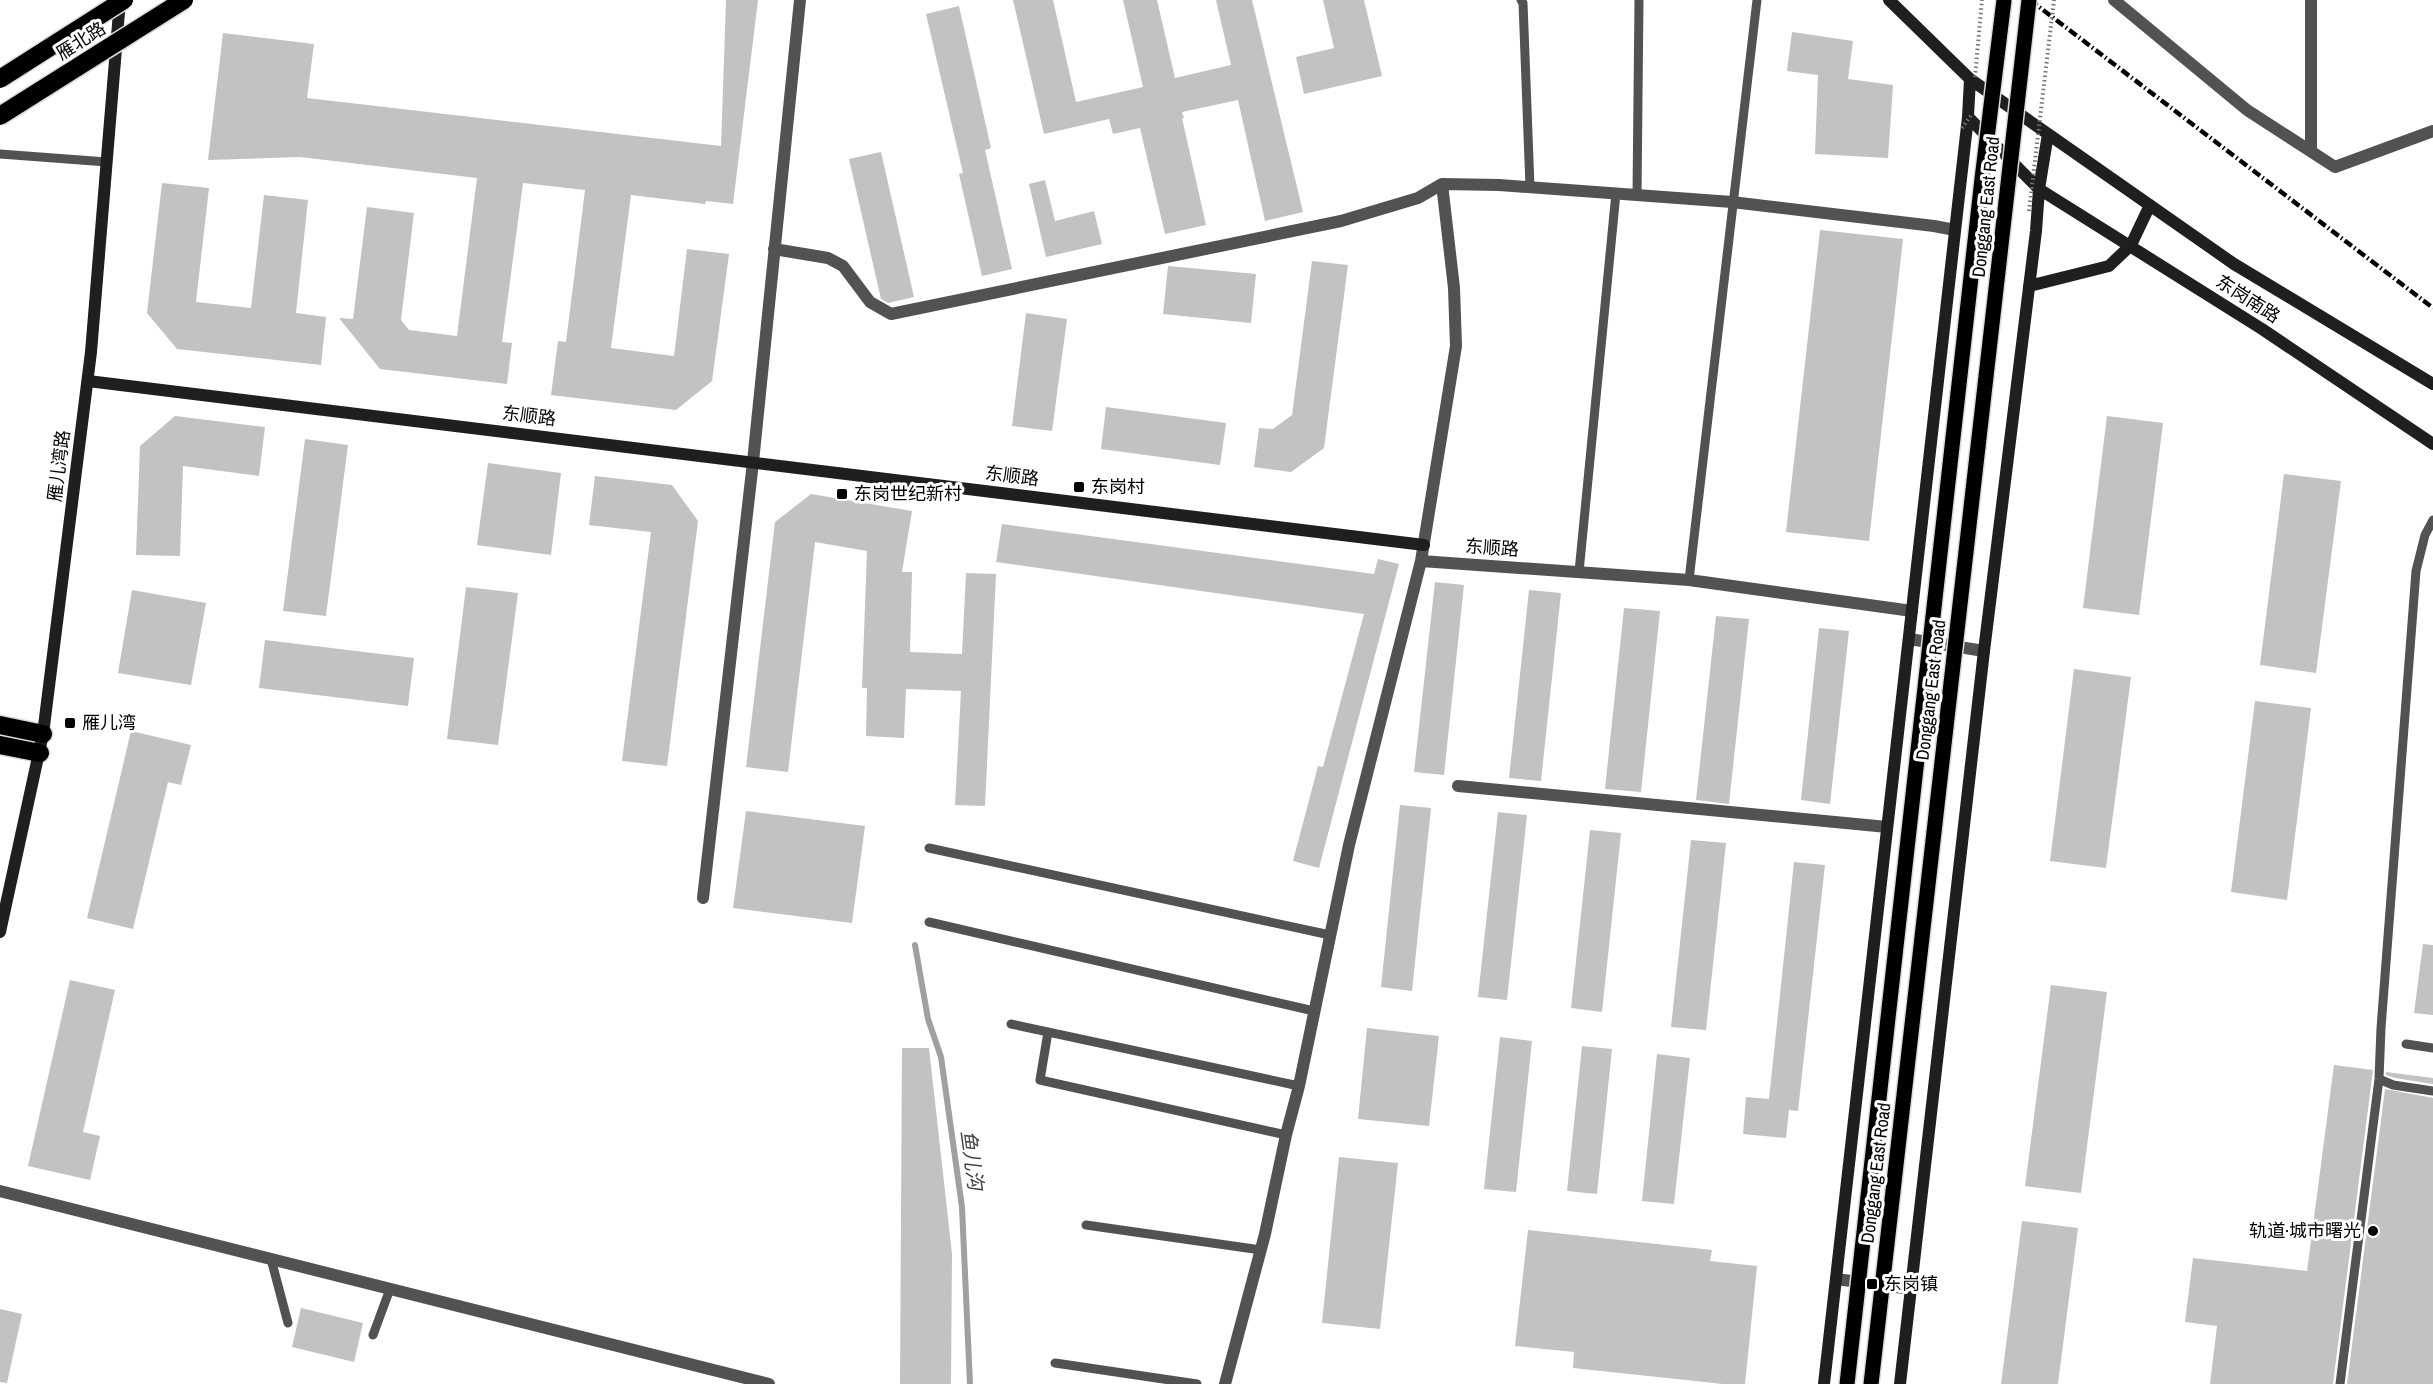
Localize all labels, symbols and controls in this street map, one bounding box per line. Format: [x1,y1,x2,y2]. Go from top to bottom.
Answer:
street label: 雁北路 [51,16,110,65]
street label: Donggang East Road [1966,135,2005,278]
street label: 东岗南路 [2211,268,2285,329]
street label: 东顺路 [501,400,557,431]
street label: 雁儿湾路 [42,429,75,503]
street label: 东顺路 [984,460,1040,491]
place label: 东岗村 [1091,474,1145,499]
marker: 东岗村 [1072,480,1086,494]
place label: 东岗世纪新村 [854,481,962,506]
marker: 东岗世纪新村 [835,487,849,501]
street label: 东顺路 [1464,533,1520,562]
street label: Donggang East Road [1909,618,1952,762]
place label: 雁儿湾 [82,710,136,735]
marker: 雁儿湾 [63,716,77,730]
street label: Donggang East Road [1854,1101,1897,1245]
water label: 鱼儿沟 [955,1128,990,1193]
place label: 轨道·城市曙光 [2249,1218,2361,1243]
marker: 轨道·城市曙光 [2366,1224,2380,1238]
place label: 东岗镇 [1884,1271,1938,1296]
marker: 东岗镇 [1865,1277,1879,1291]

